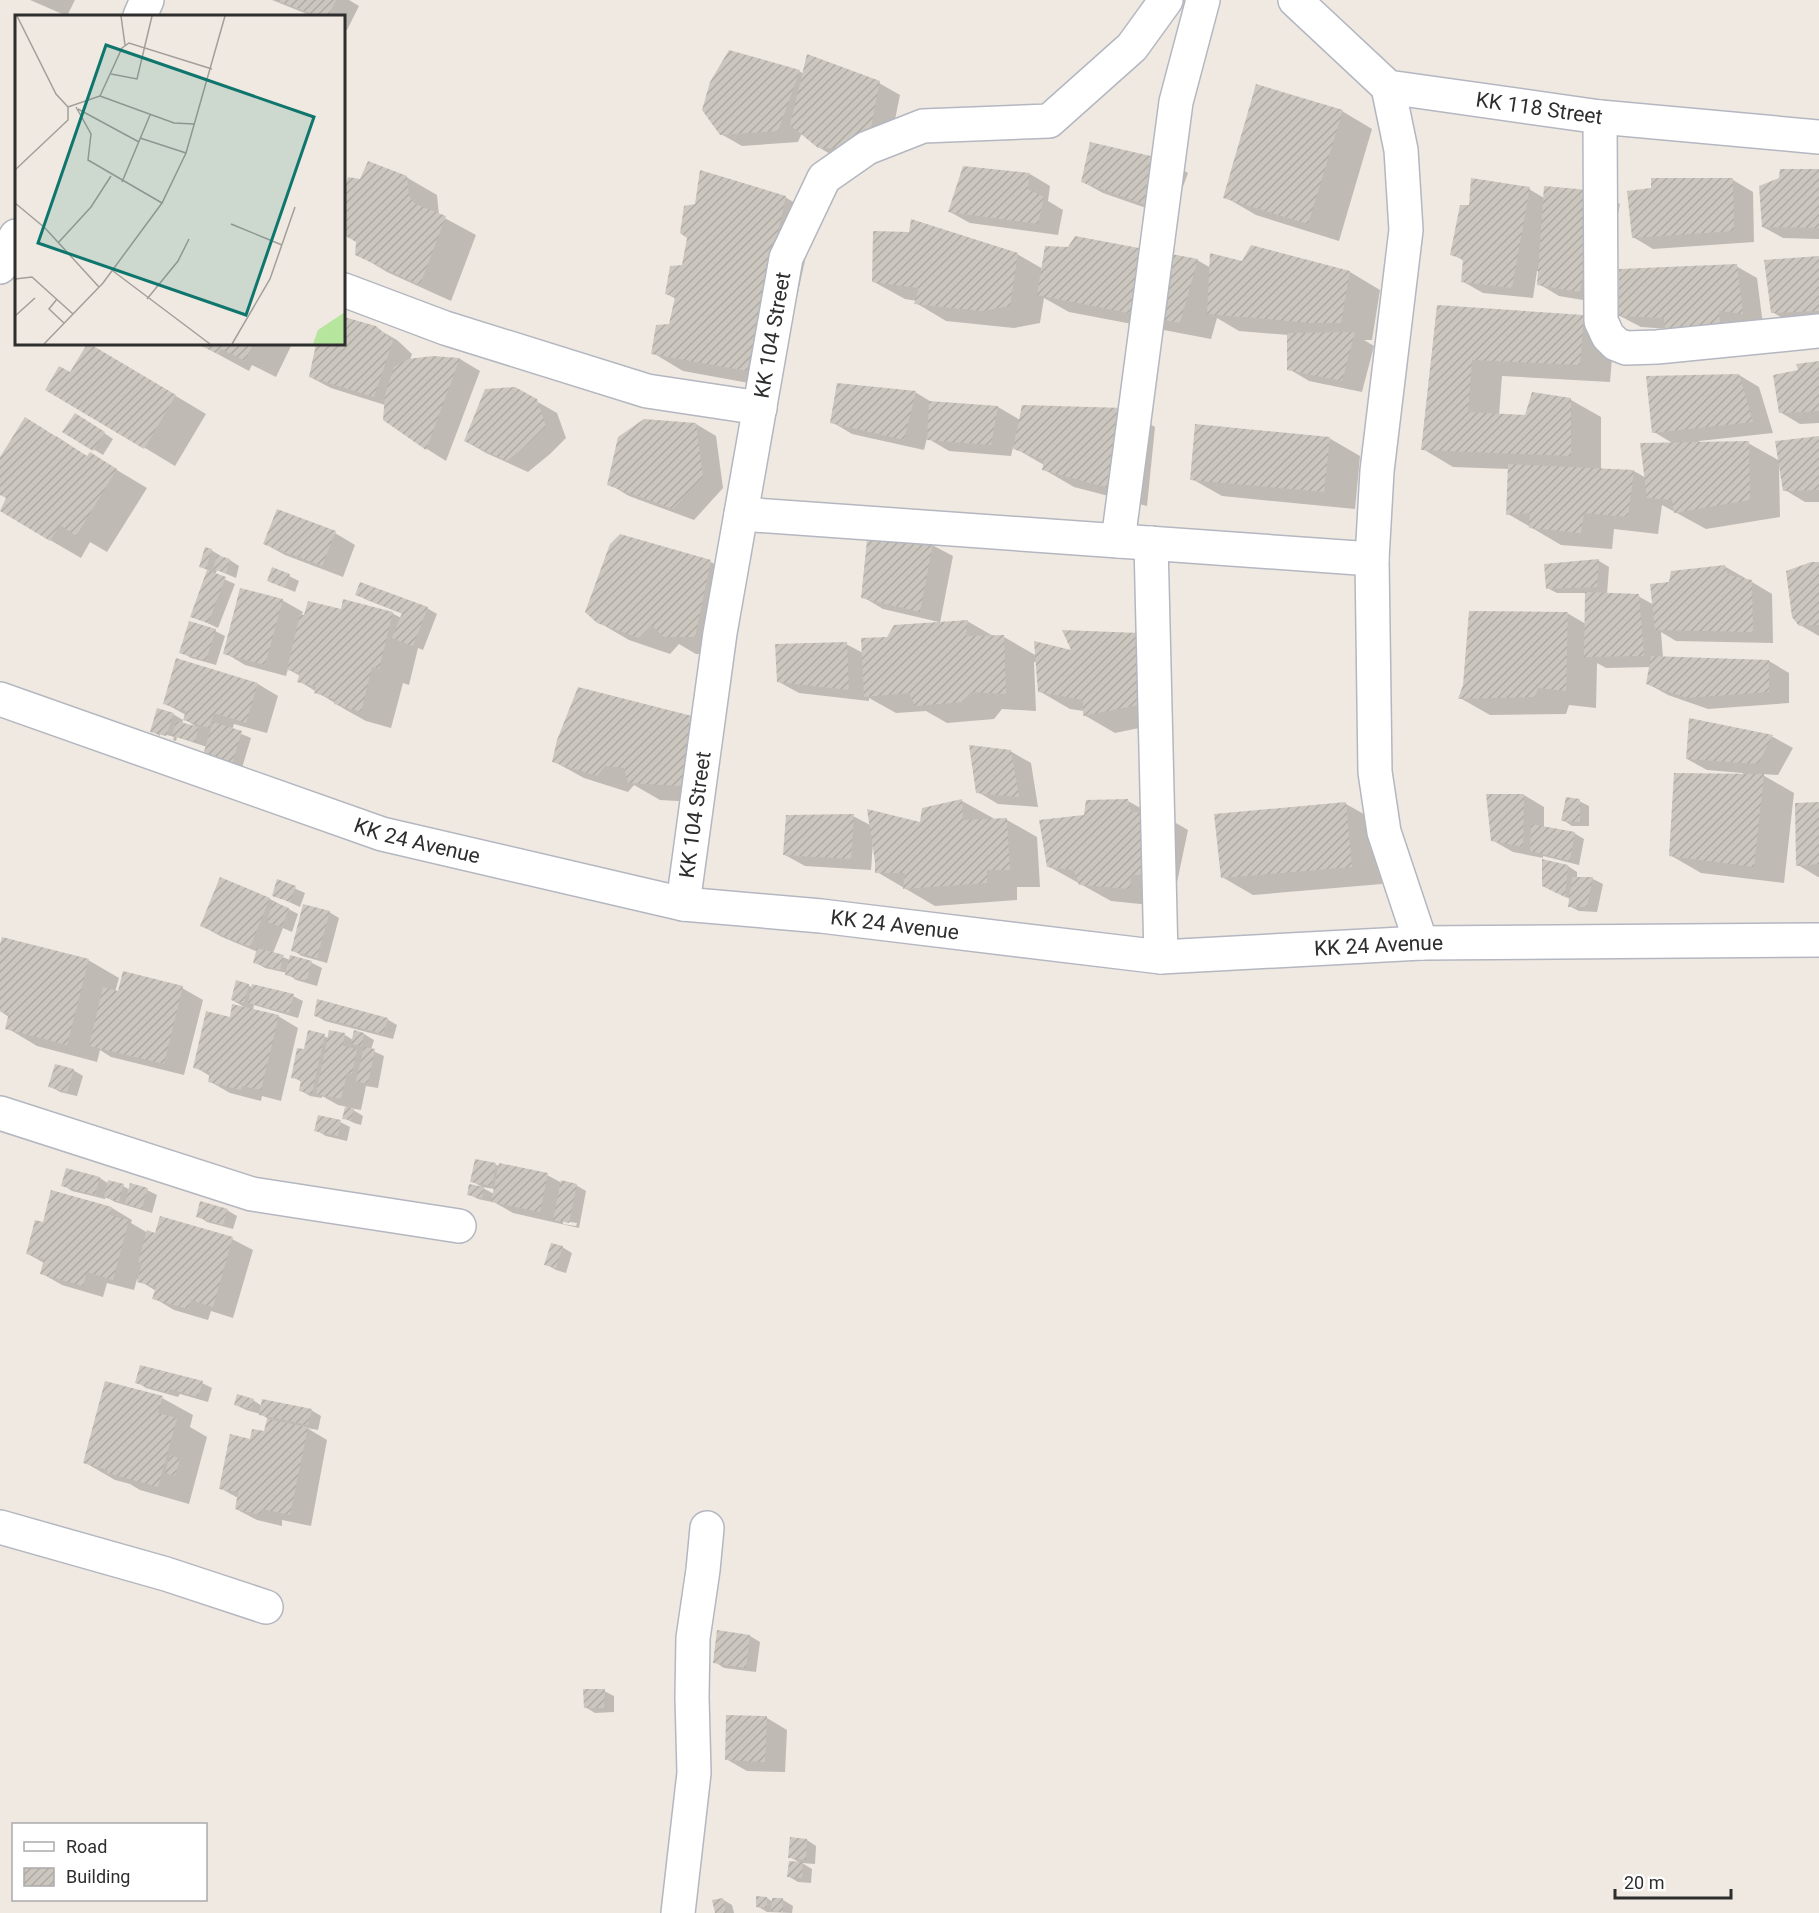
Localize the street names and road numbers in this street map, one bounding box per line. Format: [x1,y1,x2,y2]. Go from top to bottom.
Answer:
street label: KK 118 Street [1474,88,1604,129]
street label: KK 104 Street [750,270,795,400]
street label: KK 104 Street [675,750,716,880]
street label: KK 24 Avenue [351,813,483,868]
street label: KK 24 Avenue [829,905,960,945]
street label: KK 24 Avenue [1313,931,1443,961]

